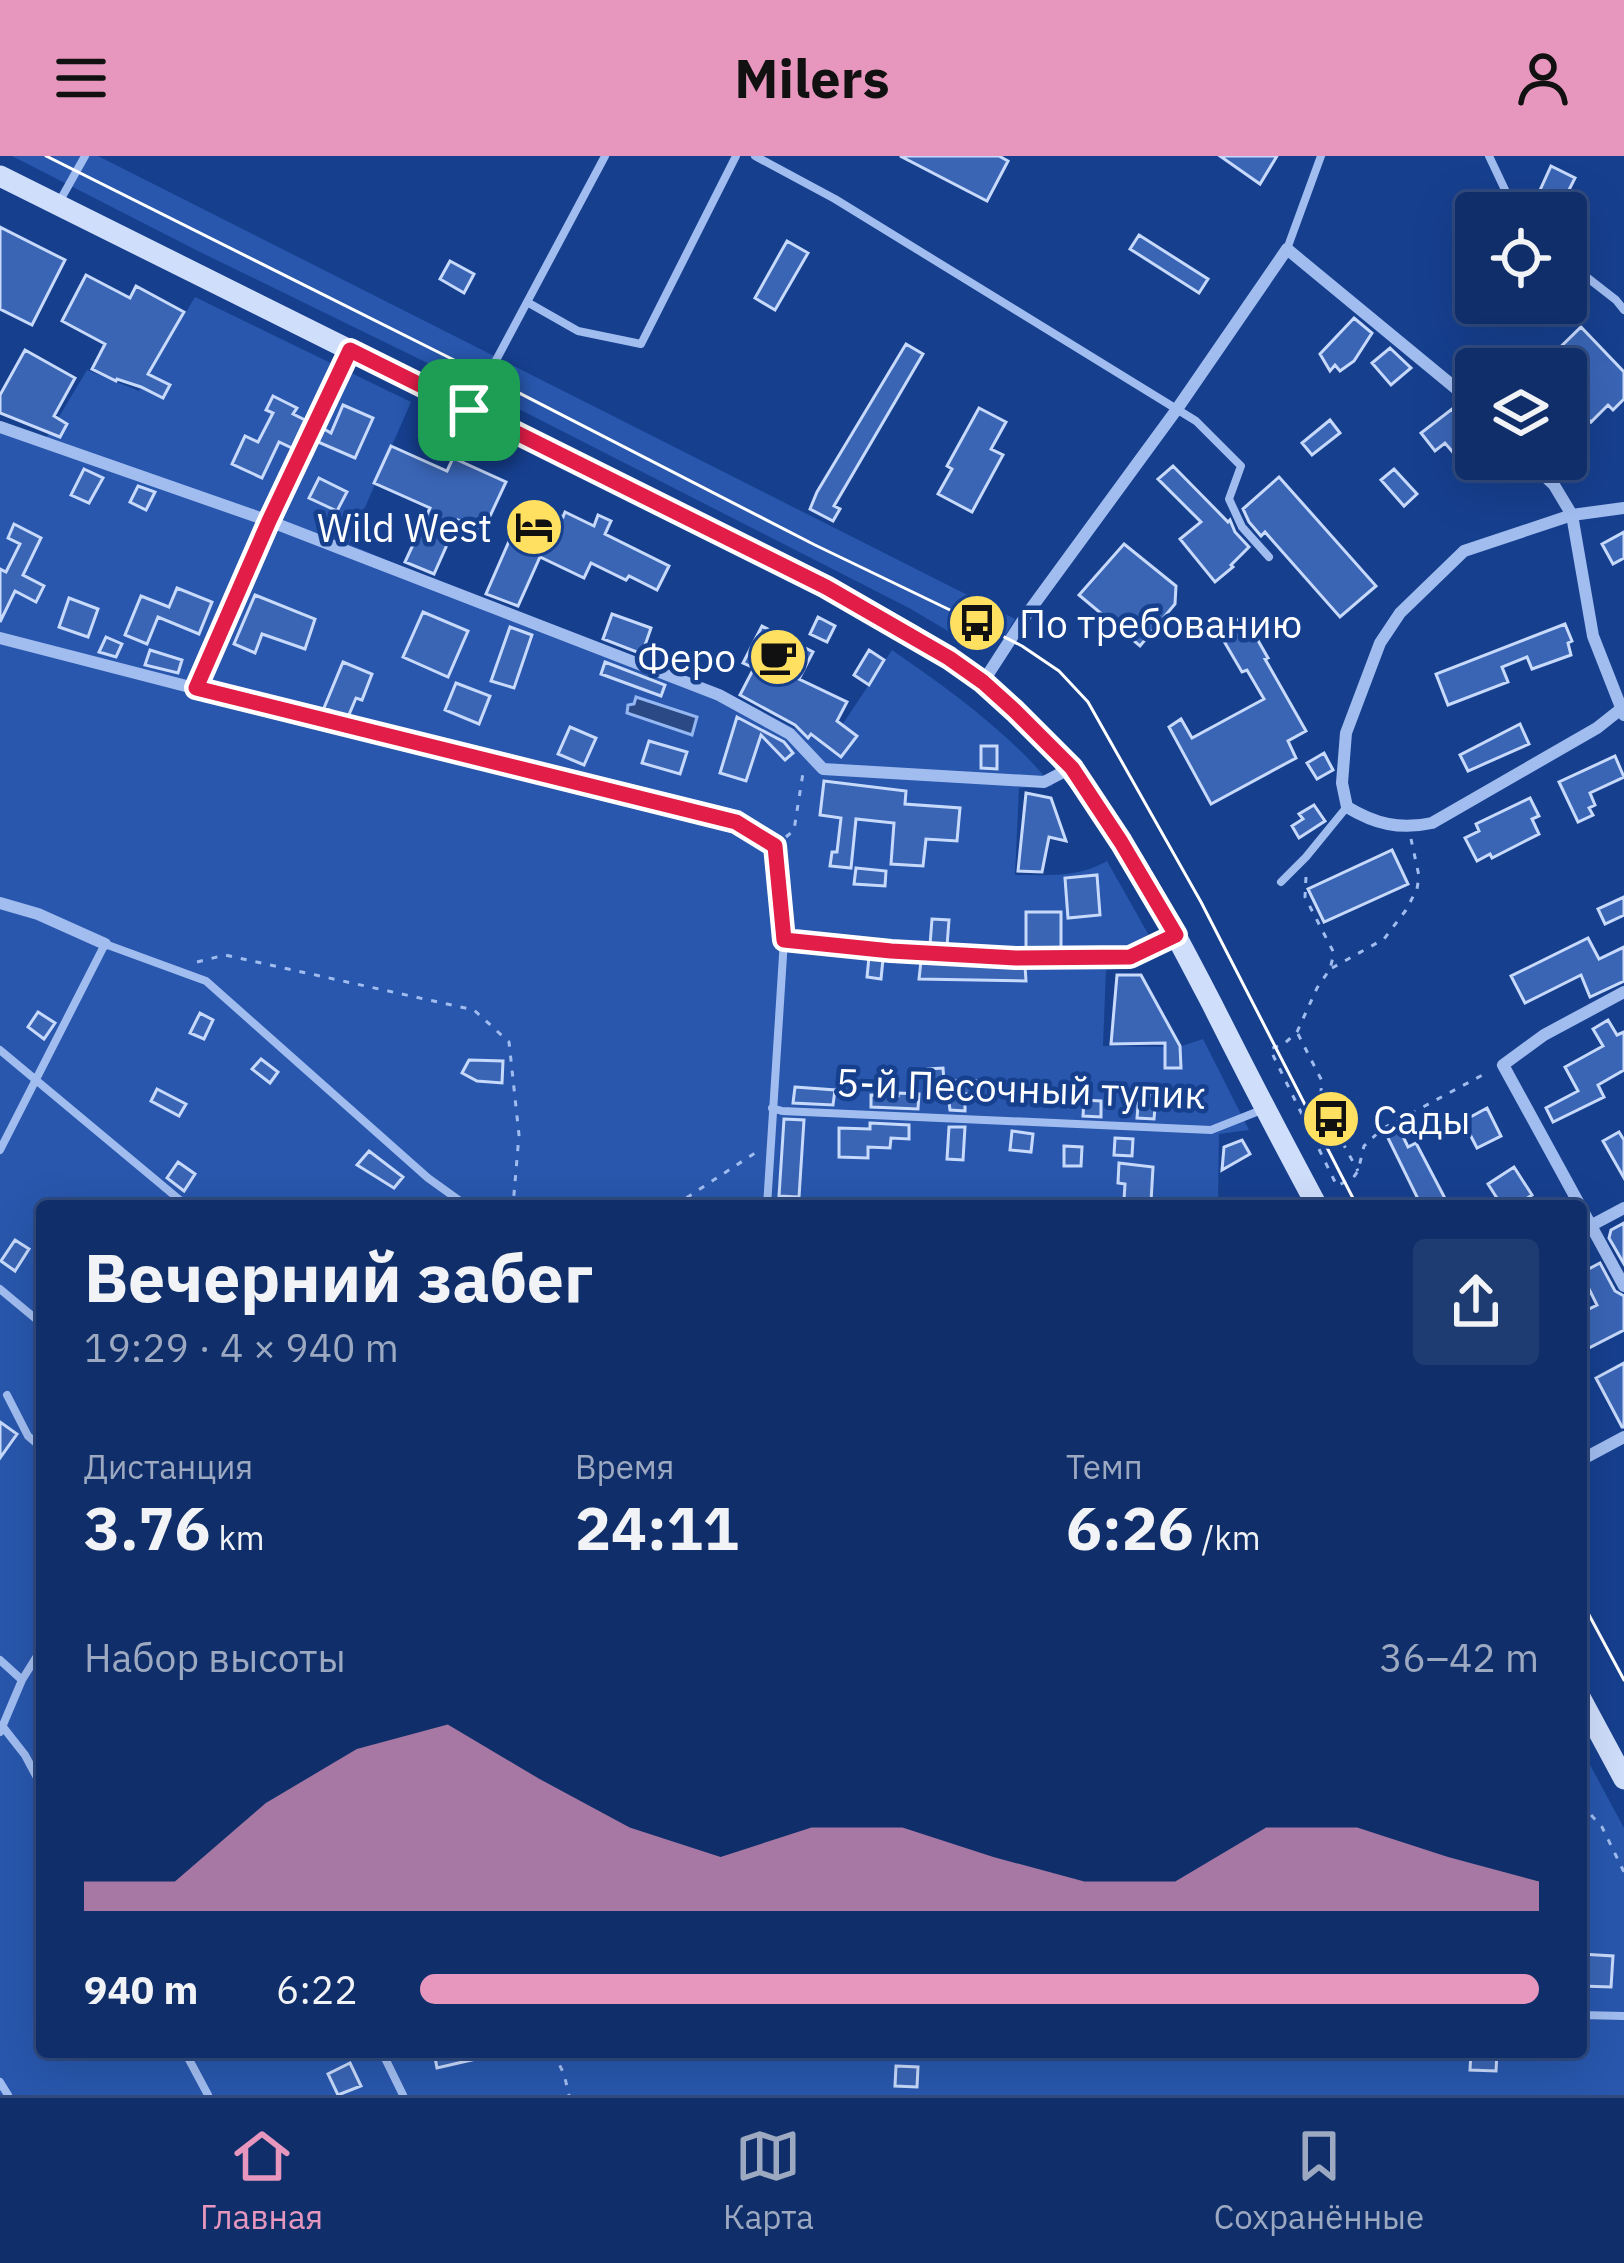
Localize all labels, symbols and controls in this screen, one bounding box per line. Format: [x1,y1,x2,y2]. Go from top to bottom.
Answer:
text: Milers [734,43,890,113]
icon: menu [48,45,114,111]
icon: person [1510,45,1576,111]
map controls [1455,192,1587,480]
button: locate [1455,192,1587,324]
button: layers [1455,348,1587,480]
pin [418,359,520,461]
icon: arrive [436,377,502,443]
hotel icon: Wild West [503,496,565,558]
place label: Wild West [317,502,492,553]
bus stop icon: По требованию [946,592,1008,654]
place label: По требованию [1019,598,1302,649]
cafe icon: Феро [747,626,809,688]
place label: Феро [637,632,736,683]
street label: 5-й Песочный тупик [835,1056,1207,1120]
bus stop icon: Сады [1300,1088,1362,1150]
place label: Сады [1373,1094,1470,1145]
text: Вечерний забег [84,1234,593,1320]
button: share [1413,1239,1539,1365]
text: 19:29 · 4 × 940 m [84,1322,399,1373]
text: Дистанция [84,1445,253,1488]
text: Время [575,1445,674,1488]
text: Темп [1066,1445,1143,1488]
text: 3.76 [84,1488,211,1567]
text: 24:11 [575,1488,739,1567]
text: 6:26 [1066,1488,1194,1567]
text: km [211,1516,265,1559]
text: /km [1194,1516,1260,1559]
text: Набор высоты [84,1632,346,1683]
text: 36–42 m [1379,1632,1539,1683]
text: 940 m [84,1964,198,2015]
text: 6:22 [276,1964,358,2015]
tab: Главная [200,2123,323,2238]
tab: Карта [723,2123,814,2238]
tab: Сохранённые [1214,2123,1424,2238]

